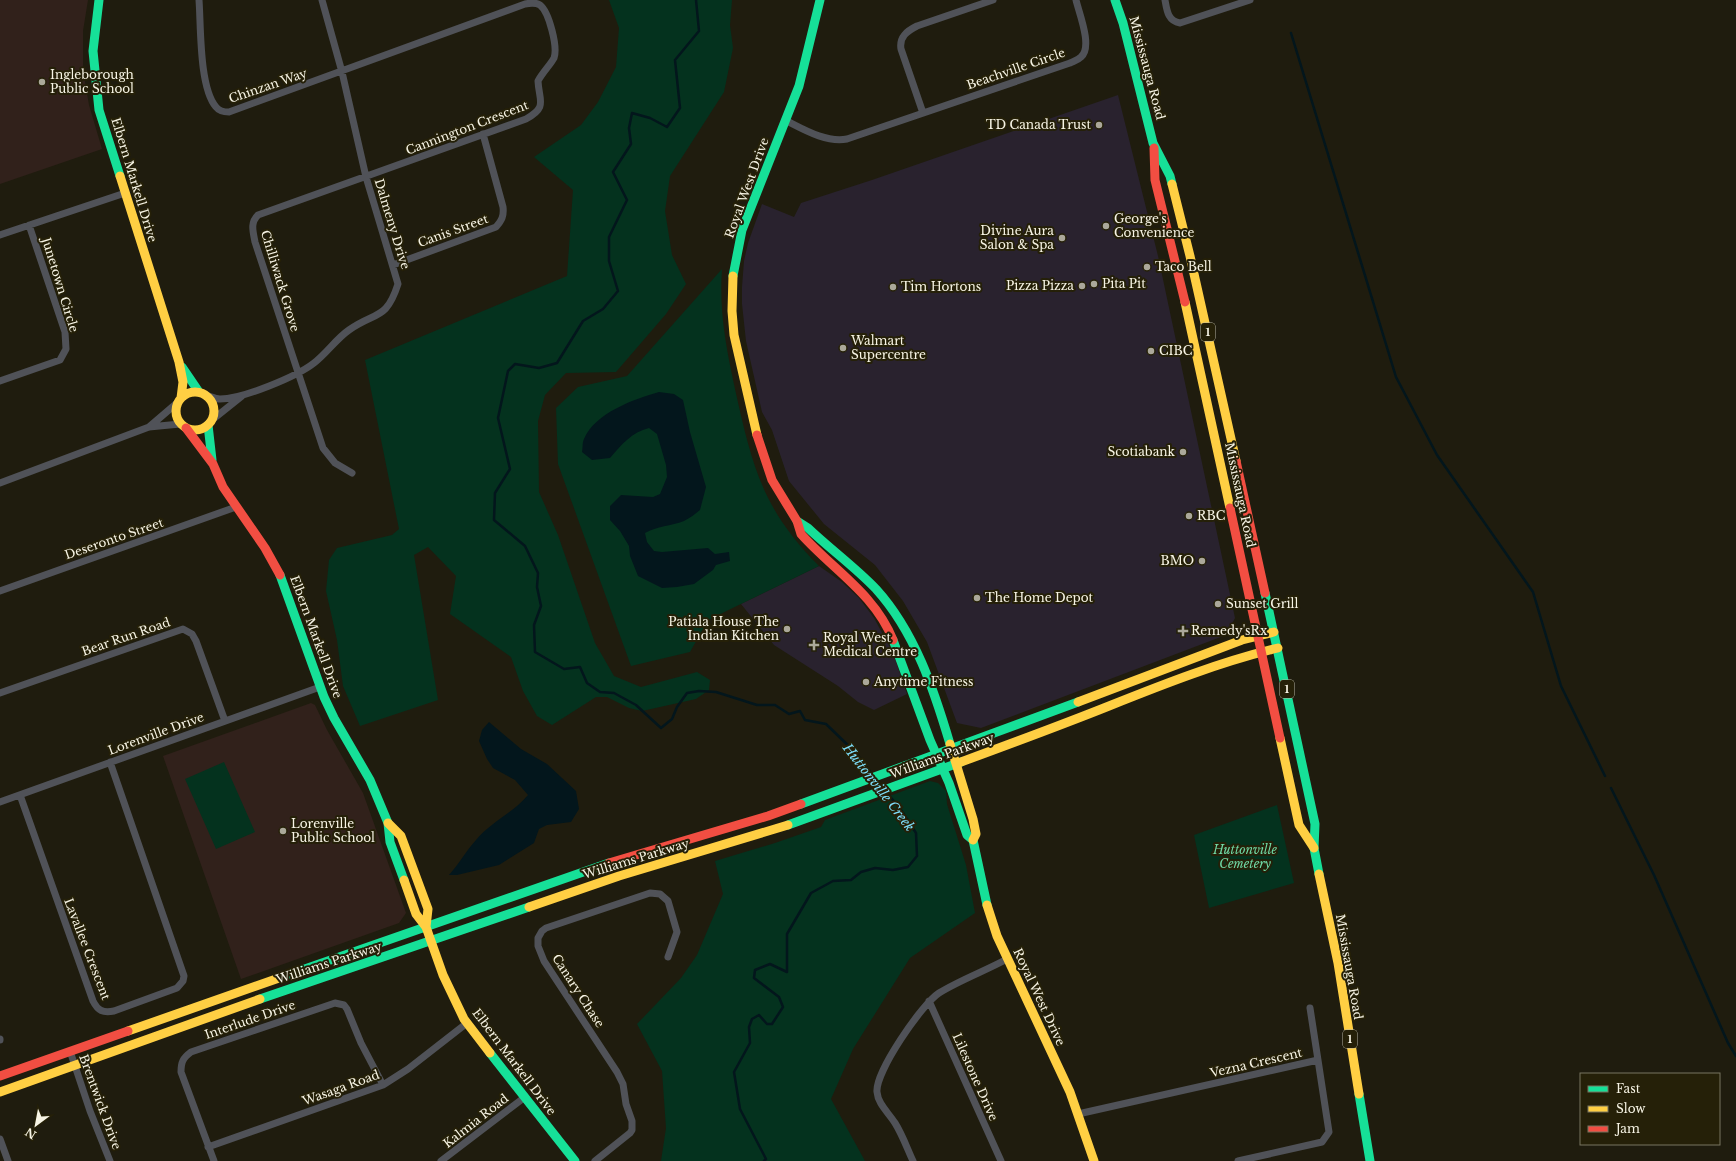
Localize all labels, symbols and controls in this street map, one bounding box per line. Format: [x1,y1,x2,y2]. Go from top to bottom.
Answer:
street label: Mississauga Road [1126,14,1169,121]
street label: Beachville Circle [965,45,1067,92]
street label: Chinzan Way [227,65,309,106]
place label: Ingleborough Public School [50,67,134,96]
marker: Ingleborough Public School [37,77,47,87]
street label: Cannington Crescent [403,97,531,158]
street label: Elbern Markell Drive [108,116,161,244]
place label: TD Canada Trust [986,117,1091,132]
marker: TD Canada Trust [1094,120,1104,130]
street label: Royal West Drive [721,135,772,240]
street label: Dalmeny Drive [372,177,413,271]
street label: Canis Street [416,211,490,250]
place label: George's Convenience [1114,211,1194,240]
marker: George's Convenience [1101,221,1111,231]
place label: Divine Aura Salon & Spa [980,223,1054,252]
street label: Chilliwack Grove [258,228,303,333]
marker: Divine Aura Salon & Spa [1057,233,1067,243]
street label: Junetown Circle [38,234,82,334]
place label: Taco Bell [1155,259,1212,274]
marker: Taco Bell [1142,262,1152,272]
place label: Pita Pit [1102,276,1146,291]
place label: Pizza Pizza [1006,278,1074,293]
place label: Tim Hortons [901,279,981,294]
marker: Pita Pit [1089,279,1099,289]
marker: Pizza Pizza [1077,281,1087,291]
marker: Tim Hortons [888,282,898,292]
road number: 1 [1201,323,1215,341]
place label: Walmart Supercentre [850,333,926,362]
marker: Walmart Supercentre [838,343,848,353]
place label: CIBC [1159,343,1192,358]
marker: CIBC [1146,346,1156,356]
street label: Mississauga Road [1222,441,1259,549]
place label: Scotiabank [1108,444,1176,459]
marker: Scotiabank [1178,447,1188,457]
place label: RBC [1197,508,1225,523]
marker: RBC [1184,511,1194,521]
street label: Deseronto Street [62,514,166,562]
place label: BMO [1161,553,1194,568]
marker: BMO [1197,556,1207,566]
street label: Elbern Markell Drive [287,573,346,700]
place label: The Home Depot [985,590,1094,605]
marker: The Home Depot [972,593,982,603]
place label: Sunset Grill [1226,596,1299,611]
marker: Sunset Grill [1213,599,1223,609]
street label: Bear Run Road [80,614,172,659]
place label: Patiala House The Indian Kitchen [668,614,779,643]
place label: Remedy'sRx [1191,623,1268,638]
marker: Patiala House The Indian Kitchen [782,624,792,634]
marker: Remedy'sRx [1178,626,1188,636]
place label: Royal West Medical Centre [823,630,917,659]
marker: Royal West Medical Centre [808,639,820,651]
place label: Anytime Fitness [873,674,974,689]
marker: Anytime Fitness [861,677,871,687]
road number: 1 [1280,680,1294,698]
street label: Lorenville Drive [106,709,206,758]
street label: Williams Parkway [886,729,997,782]
water label: Huttonville Creek [838,739,918,835]
place label: Lorenville Public School [291,816,375,845]
marker: Lorenville Public School [278,826,288,836]
street label: Williams Parkway [580,835,691,882]
park label: Huttonville Cemetery [1212,842,1278,871]
street label: Lavallee Crescent [61,896,114,1002]
street label: Mississauga Road [1333,913,1366,1021]
street label: Williams Parkway [273,938,384,987]
street label: Royal West Drive [1010,946,1069,1048]
street label: Canary Chase [549,951,608,1030]
street label: Interlude Drive [202,997,297,1042]
street label: Elbern Markell Drive [469,1005,559,1118]
road number: 1 [1343,1030,1357,1048]
street label: Lilestone Drive [949,1031,1002,1123]
street label: Vezna Crescent [1208,1045,1304,1081]
street label: Brentwick Drive [76,1052,125,1152]
street label: Wasaga Road [299,1067,381,1109]
legend [1580,1073,1720,1145]
text: Fast [1616,1081,1641,1096]
street label: Kalmia Road [440,1090,511,1151]
text: Slow [1616,1101,1646,1116]
north arrow [16,1105,56,1145]
text: Jam [1614,1121,1640,1136]
text: N [22,1124,39,1142]

